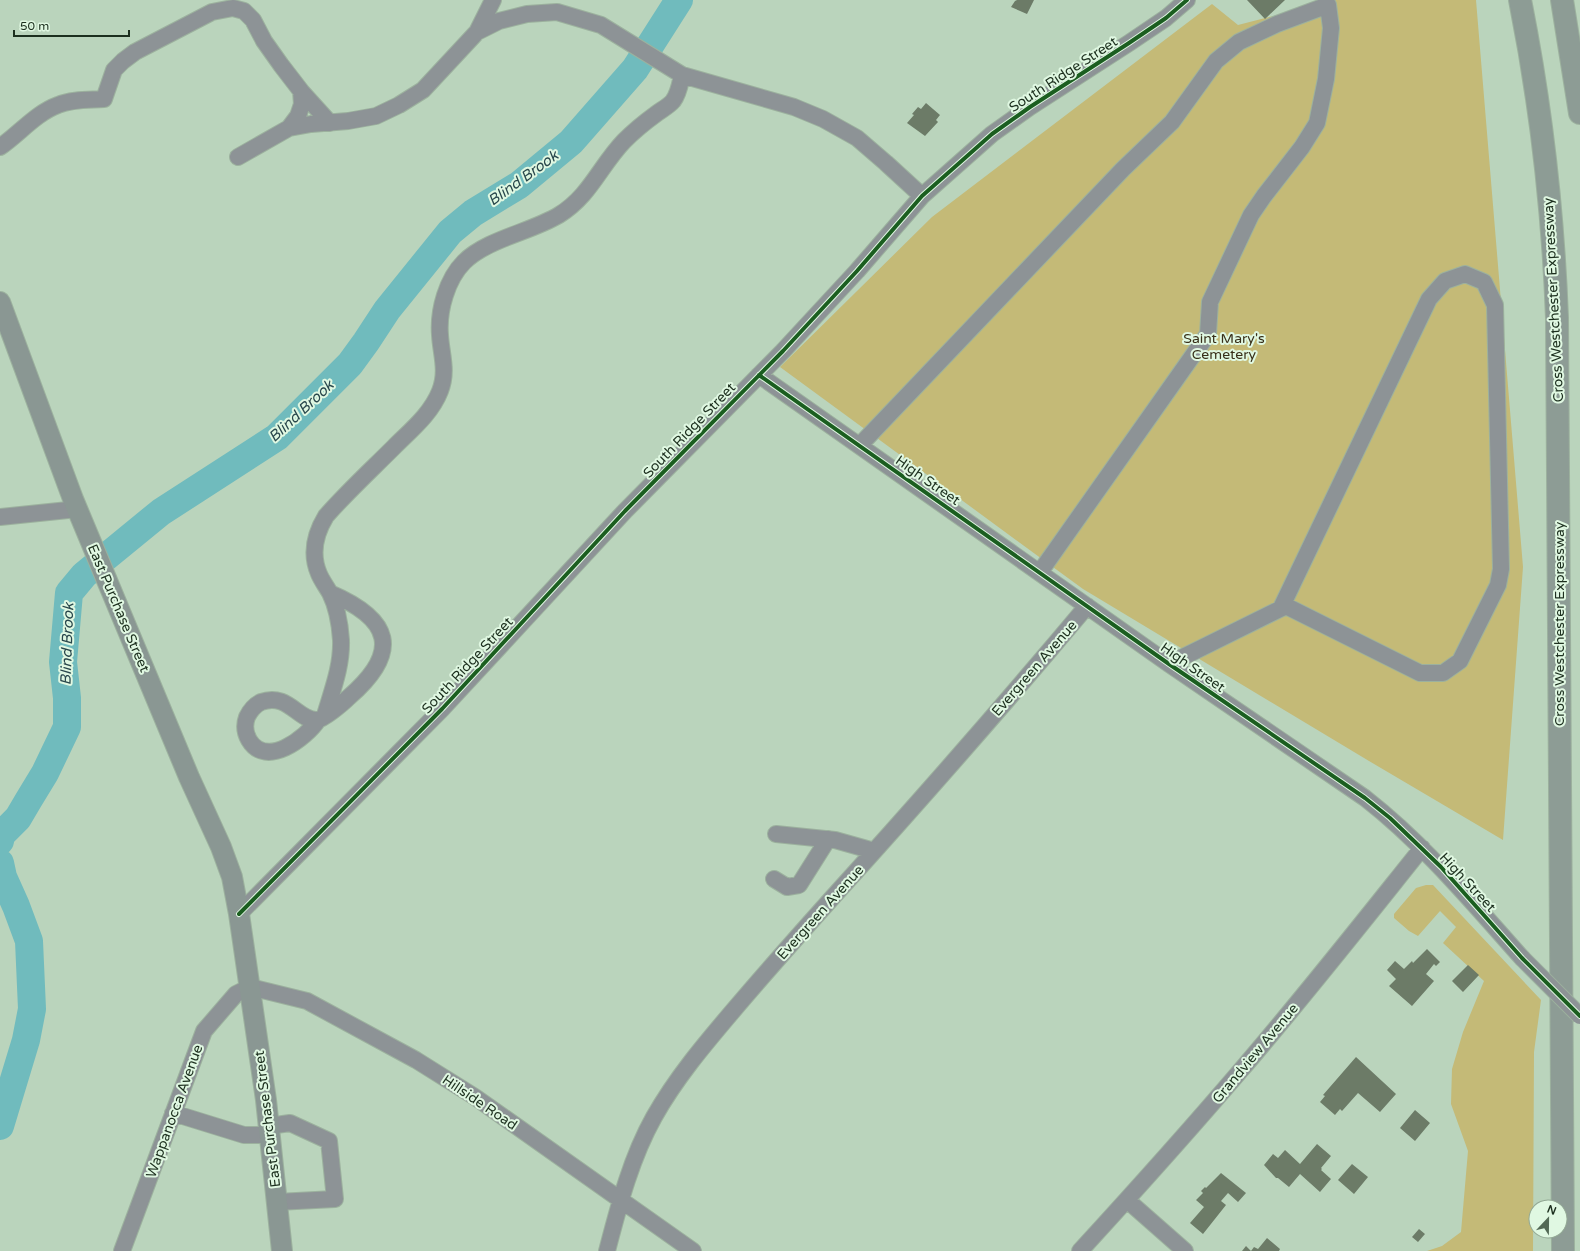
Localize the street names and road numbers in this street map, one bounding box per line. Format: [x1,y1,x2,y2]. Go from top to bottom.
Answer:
street label: South Ridge Street [1006,33,1121,116]
street label: Cross Westchester Expressway [1540,197,1567,403]
street label: South Ridge Street [640,379,740,482]
street label: High Street [892,452,964,509]
street label: Cross Westchester Expressway [1551,521,1568,726]
street label: East Purchase Street [84,542,153,675]
street label: South Ridge Street [418,613,517,717]
street label: Evergreen Avenue [988,617,1081,720]
street label: High Street [1157,639,1229,696]
street label: High Street [1436,849,1500,916]
street label: Evergreen Avenue [773,862,867,963]
street label: Grandview Avenue [1209,1000,1302,1107]
street label: Wappanocca Avenue [142,1042,207,1180]
street label: East Purchase Street [251,1049,284,1188]
street label: Hillside Road [439,1071,520,1134]

